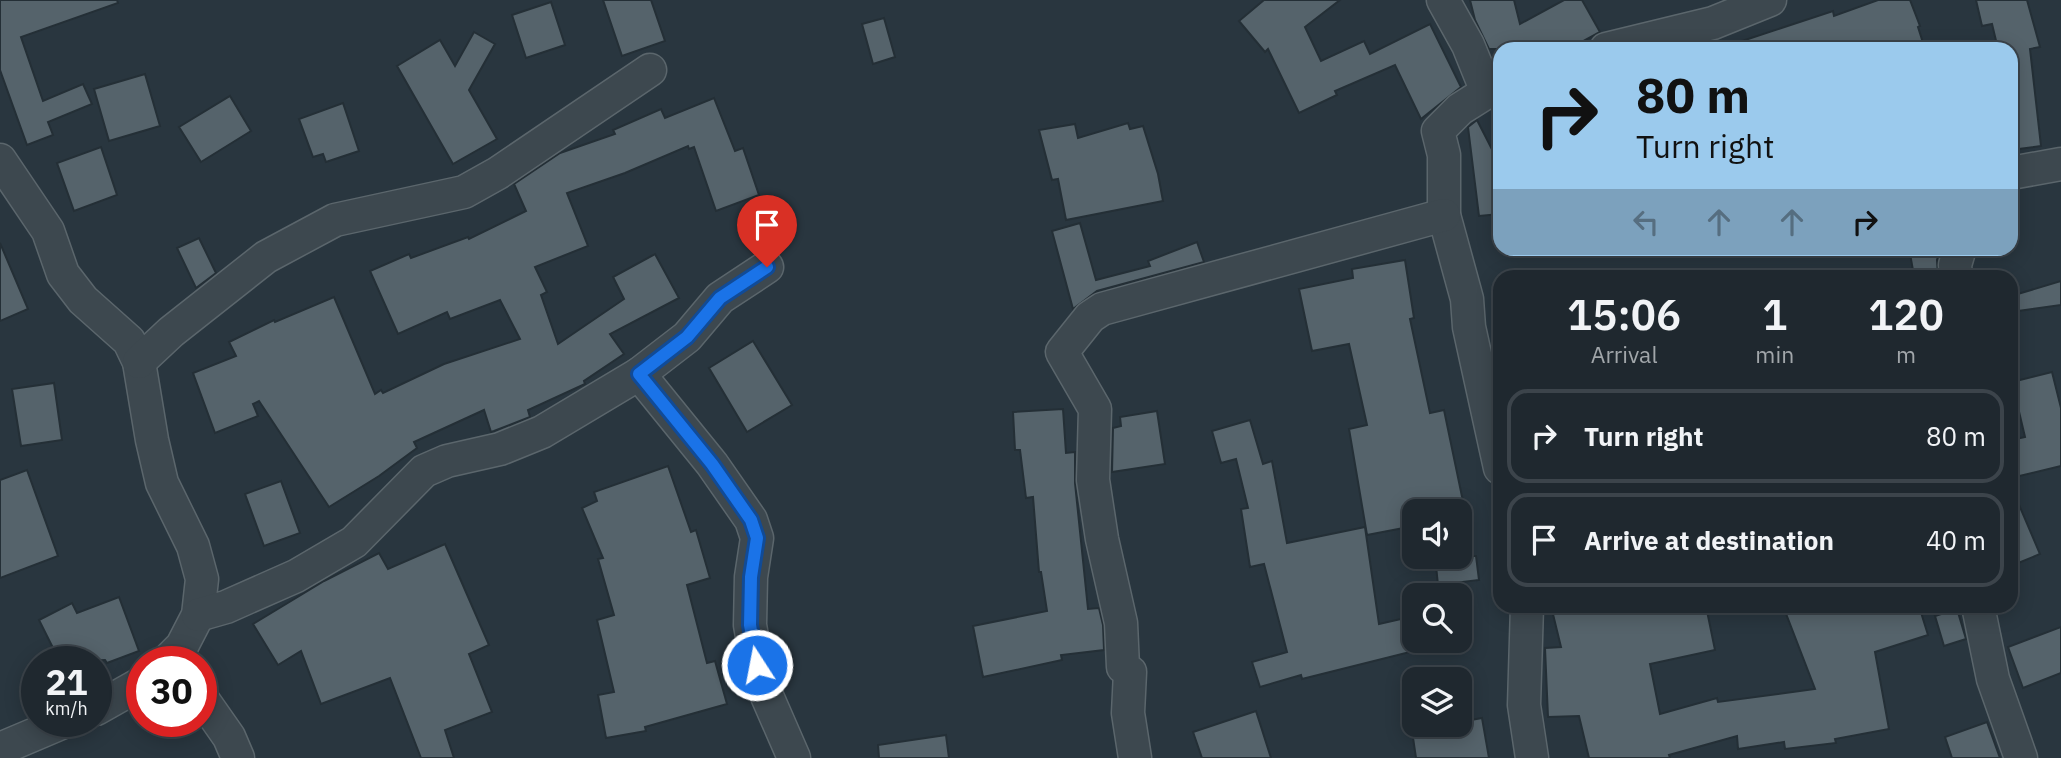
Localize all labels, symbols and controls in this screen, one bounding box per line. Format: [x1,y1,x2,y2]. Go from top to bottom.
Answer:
text: 80 m [1636,63,1750,126]
icon: right [1521,70,1612,161]
text: Turn right [1636,125,1774,167]
pin [737,195,797,267]
icon: left [1627,203,1665,241]
icon: ahead [1700,203,1738,241]
icon: ahead [1773,203,1811,241]
icon: right [1846,203,1884,241]
icon: arrive [748,206,786,244]
text: 15:06 [1567,287,1681,342]
text: 1 [1762,287,1787,342]
text: 120 [1868,287,1944,342]
text: Arrival [1591,339,1658,369]
text: min [1755,339,1794,369]
text: m [1896,339,1916,369]
icon: right [1525,417,1563,455]
text: Turn right [1584,419,1703,453]
text: 80 m [1926,419,1986,453]
map controls [1402,499,1472,737]
button: sound [1402,499,1472,569]
icon: arrive [1525,521,1563,559]
text: Arrive at destination [1584,523,1834,557]
text: 40 m [1926,523,1986,557]
button: search [1402,583,1472,653]
position arrow [720,628,794,702]
speed limit sign: 30 [126,646,217,737]
text: 21 [45,659,88,705]
button: layers [1402,667,1472,737]
text: km/h [45,697,88,720]

